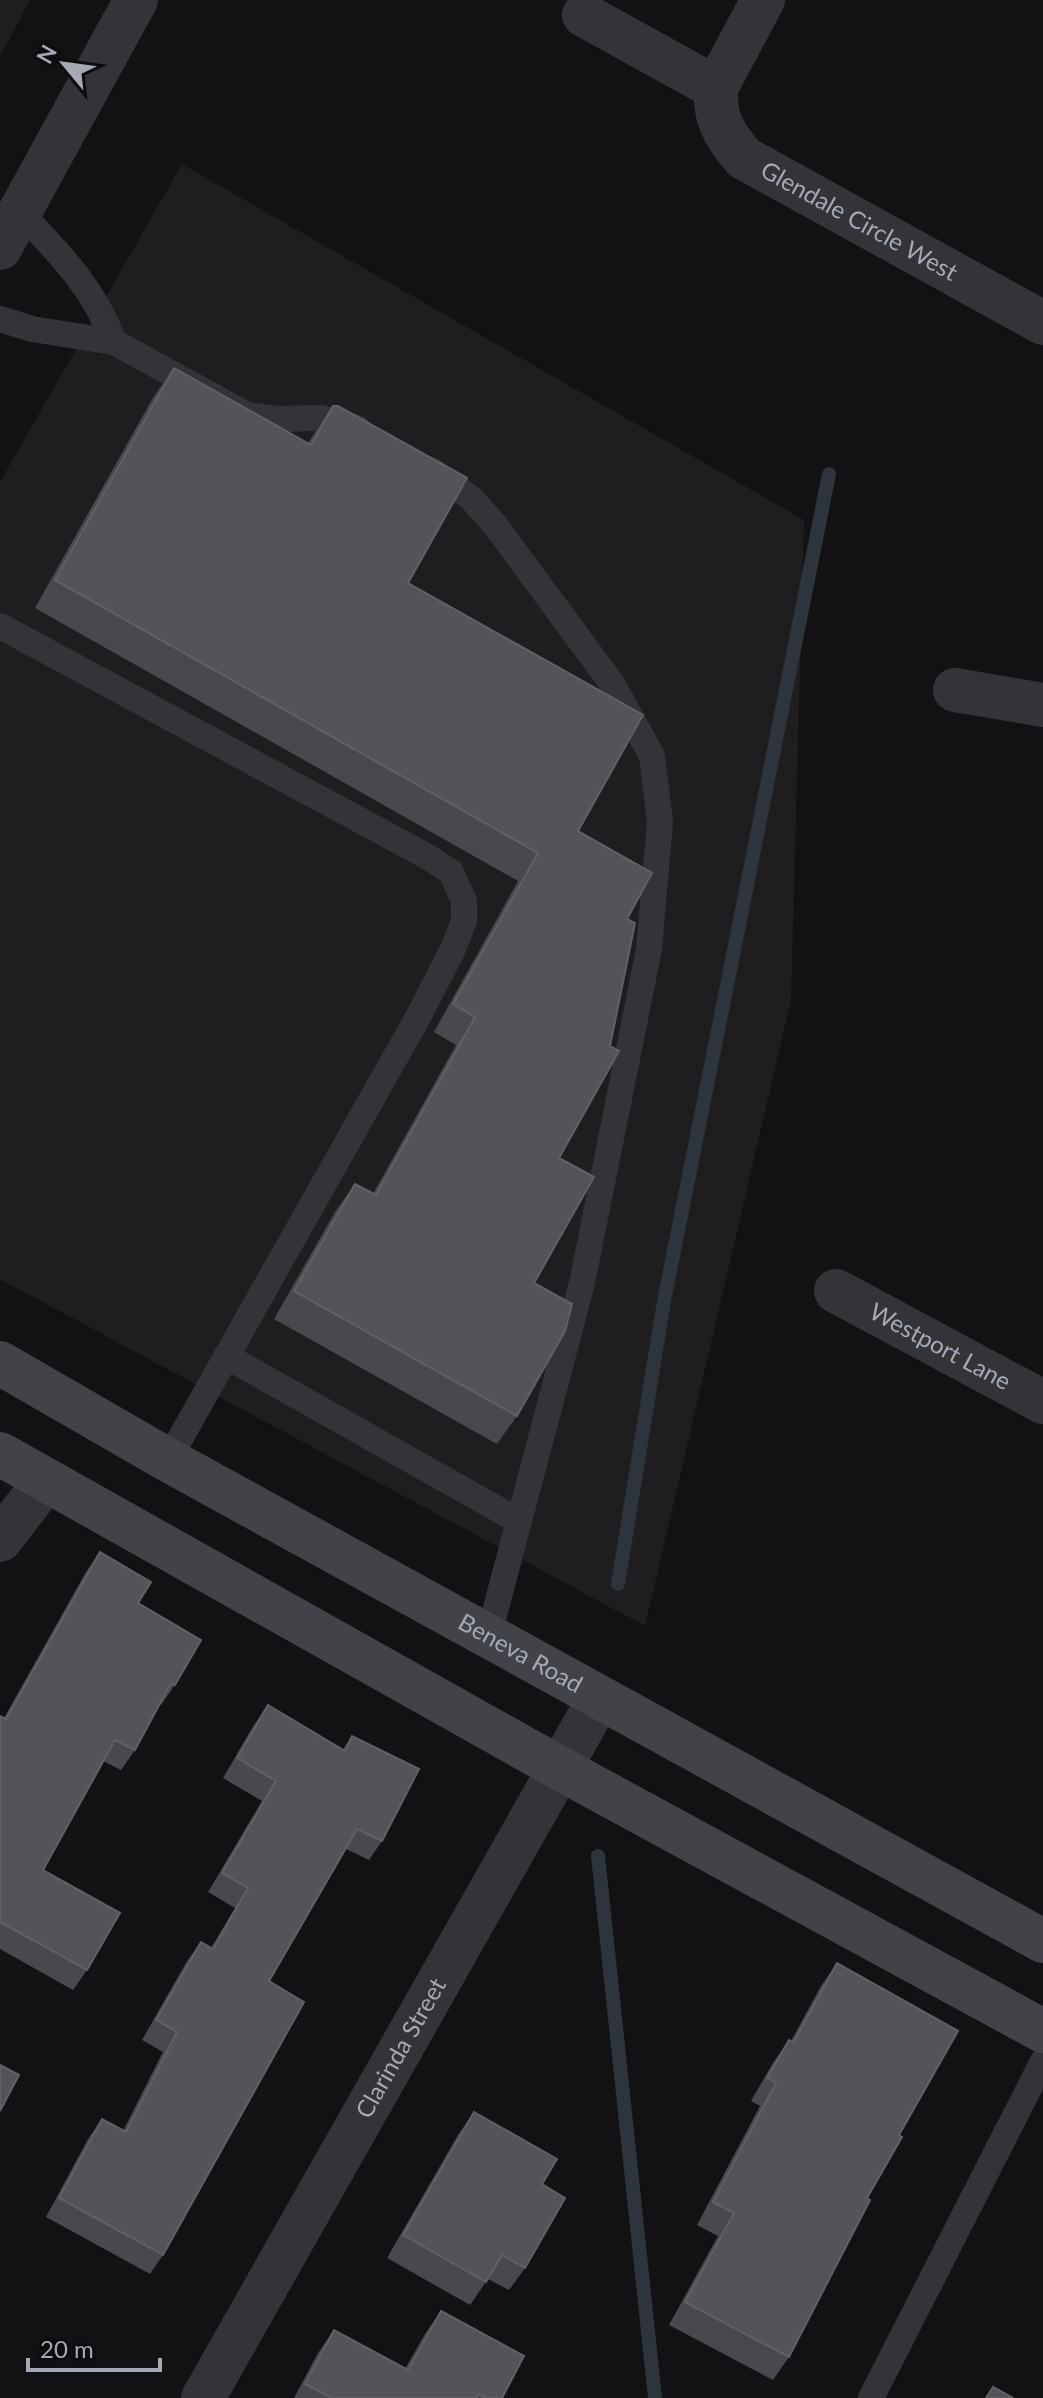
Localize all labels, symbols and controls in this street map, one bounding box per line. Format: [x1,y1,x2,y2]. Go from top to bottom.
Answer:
north arrow [24,24,104,104]
text: N [30,40,62,68]
street label: Glendale Circle West [756,154,963,286]
street label: Westport Lane [865,1296,1016,1395]
street label: Beneva Road [454,1607,588,1698]
street label: Clarinda Street [349,1972,451,2123]
scale bar [28,2322,160,2372]
text: 20 m [40,2334,94,2363]

